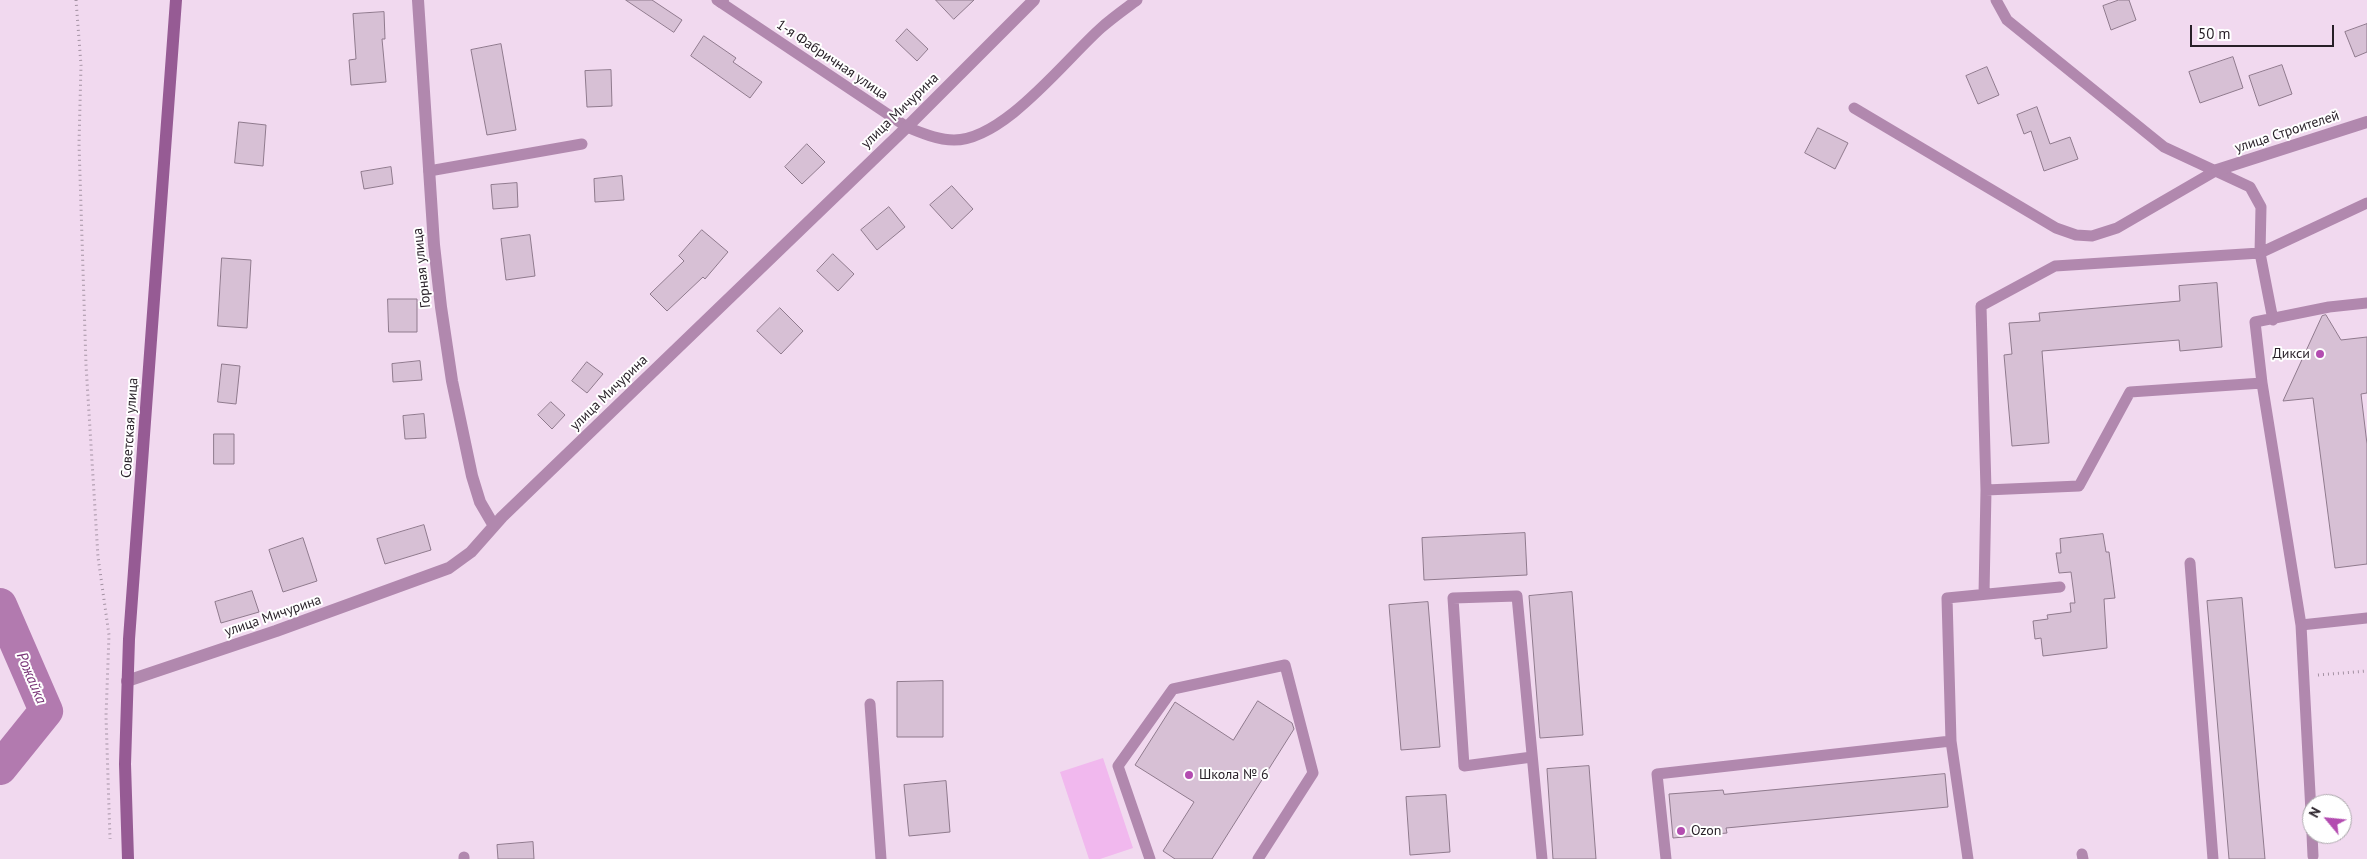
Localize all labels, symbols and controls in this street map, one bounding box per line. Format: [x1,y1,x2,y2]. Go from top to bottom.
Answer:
scale bar [2192,15,2336,47]
street label: 1-я Фабричная улица [773,16,891,104]
text: 50 m [2198,24,2231,43]
street label: улица Мичурина [858,70,942,152]
street label: улица Строителей [2233,107,2341,157]
street label: Горная улица [409,227,435,309]
place label: Дикси [2272,346,2310,362]
marker: Дикси [2314,348,2326,360]
street label: улица Мичурина [567,352,651,434]
street label: Советская улица [118,377,142,479]
street label: улица Мичурина [222,592,324,640]
water label: Рожайка [12,650,50,706]
place label: Школа № 6 [1199,767,1269,783]
marker: Школа № 6 [1183,769,1195,781]
north arrow [2302,794,2352,844]
text: N [2305,804,2325,821]
place label: Ozon [1691,823,1721,839]
marker: Ozon [1675,825,1687,837]

